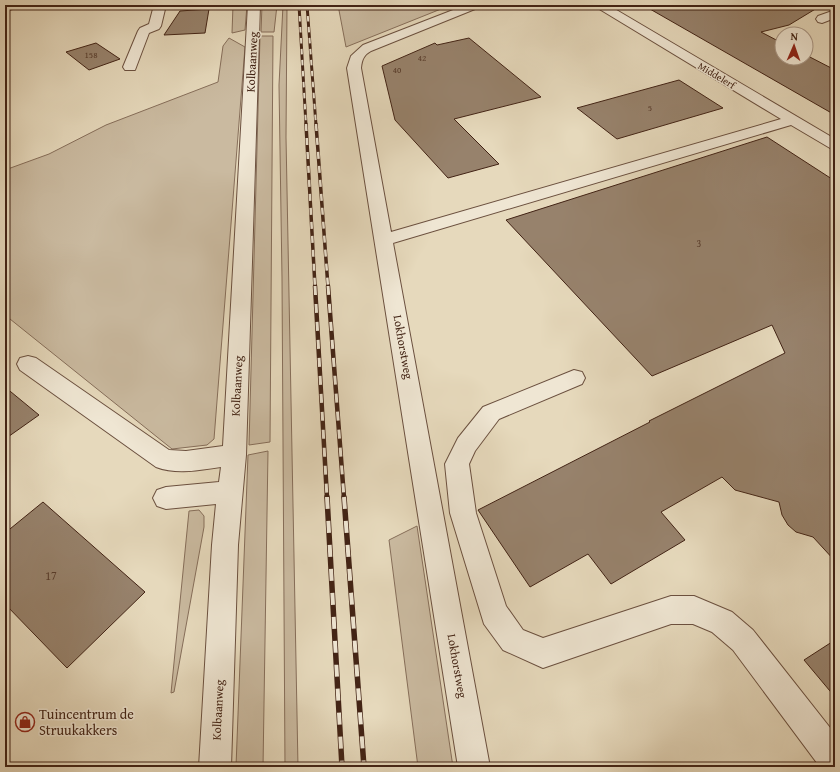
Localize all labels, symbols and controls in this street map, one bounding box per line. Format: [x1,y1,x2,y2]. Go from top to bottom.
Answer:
north arrow [774,26,814,66]
text: N [790,28,799,44]
street label: Kolbaanweg [241,31,262,93]
house number: 158 [85,48,98,61]
house number: 42 [418,51,426,64]
street label: Middelerf [695,58,740,93]
house number: 40 [393,63,402,76]
house number: 5 [648,101,652,114]
house number: 3 [697,236,702,251]
street label: Lokhorstweg [389,314,417,380]
street label: Kolbaanweg [226,355,247,417]
house number: 17 [45,567,57,584]
street label: Lokhorstweg [443,633,471,699]
street label: Kolbaanweg [207,679,228,741]
place label: Tuincentrum de Struukakkers [39,704,134,740]
shop icon: Tuincentrum de Struukakkers [14,711,36,733]

